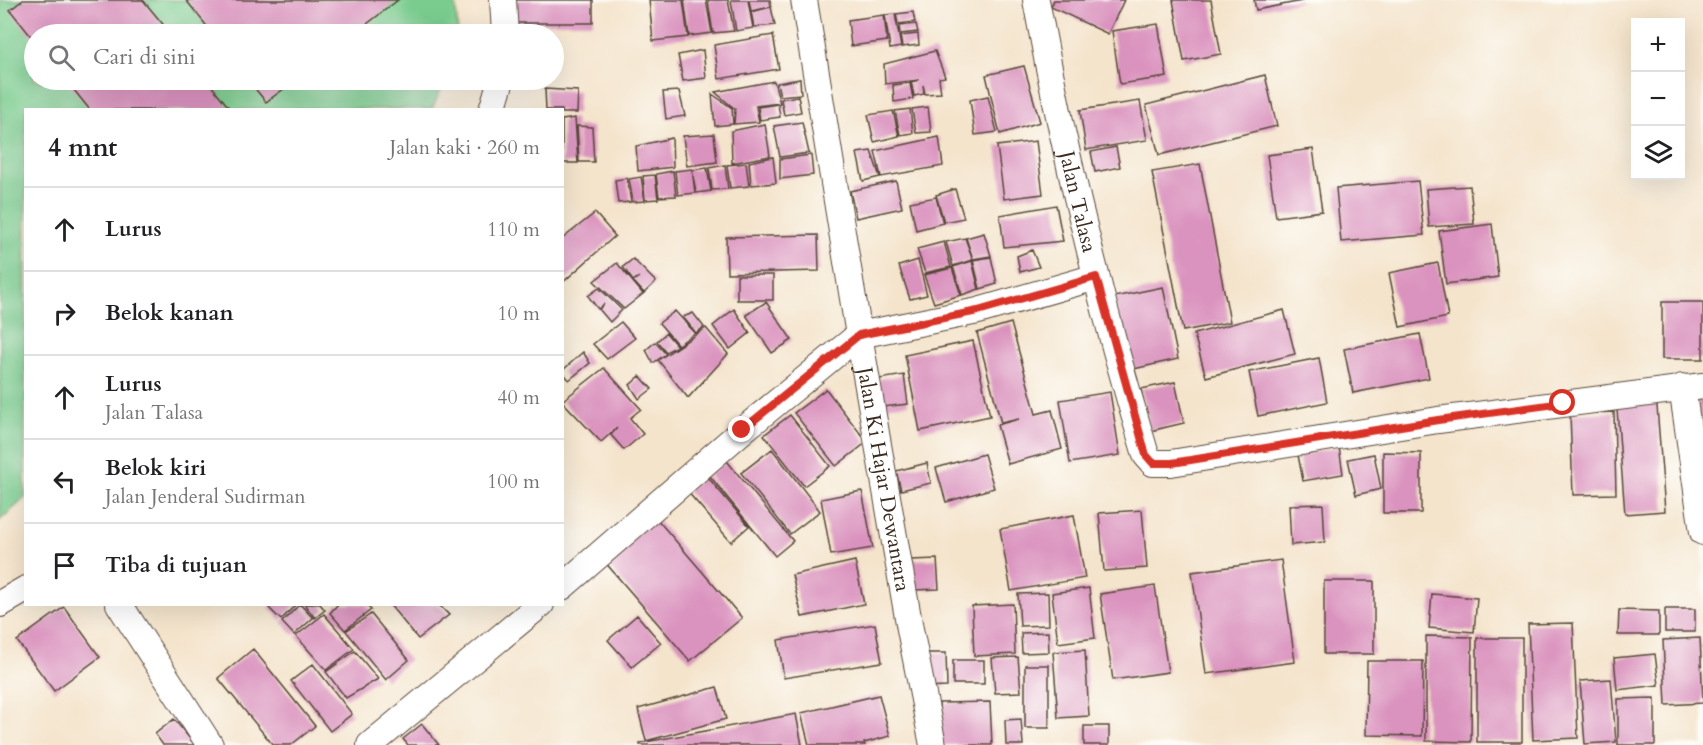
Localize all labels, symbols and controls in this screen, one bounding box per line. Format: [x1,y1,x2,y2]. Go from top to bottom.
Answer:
map controls [1631,18,1685,180]
button: + [1631,18,1685,72]
search box [24,24,564,90]
icon: search [45,41,78,74]
text: Cari di sini [93,42,196,72]
button: − [1631,72,1685,126]
button: layers [1631,126,1685,180]
text: 4 mnt [48,130,117,165]
text: Jalan kaki · 260 m [390,134,540,161]
street label: Jalan Talasa [1051,145,1104,255]
icon: ahead [48,213,81,246]
text: Lurus [105,214,162,244]
text: 110 m [487,216,540,243]
icon: right [48,297,81,330]
text: Belok kanan [105,298,234,328]
text: 10 m [497,300,540,327]
street label: Jalan Ki Hajar Dewantara [849,362,917,594]
text: Lurus [105,369,162,399]
icon: ahead [48,381,81,414]
text: 40 m [497,384,540,411]
route start [1549,389,1575,415]
text: Jalan Talasa [105,399,203,426]
route end [728,416,754,442]
text: Belok kiri [105,453,206,483]
icon: left [48,465,81,498]
text: 100 m [487,468,540,495]
text: Jalan Jenderal Sudirman [105,483,306,510]
icon: arrive [48,549,81,582]
text: Tiba di tujuan [105,550,247,580]

